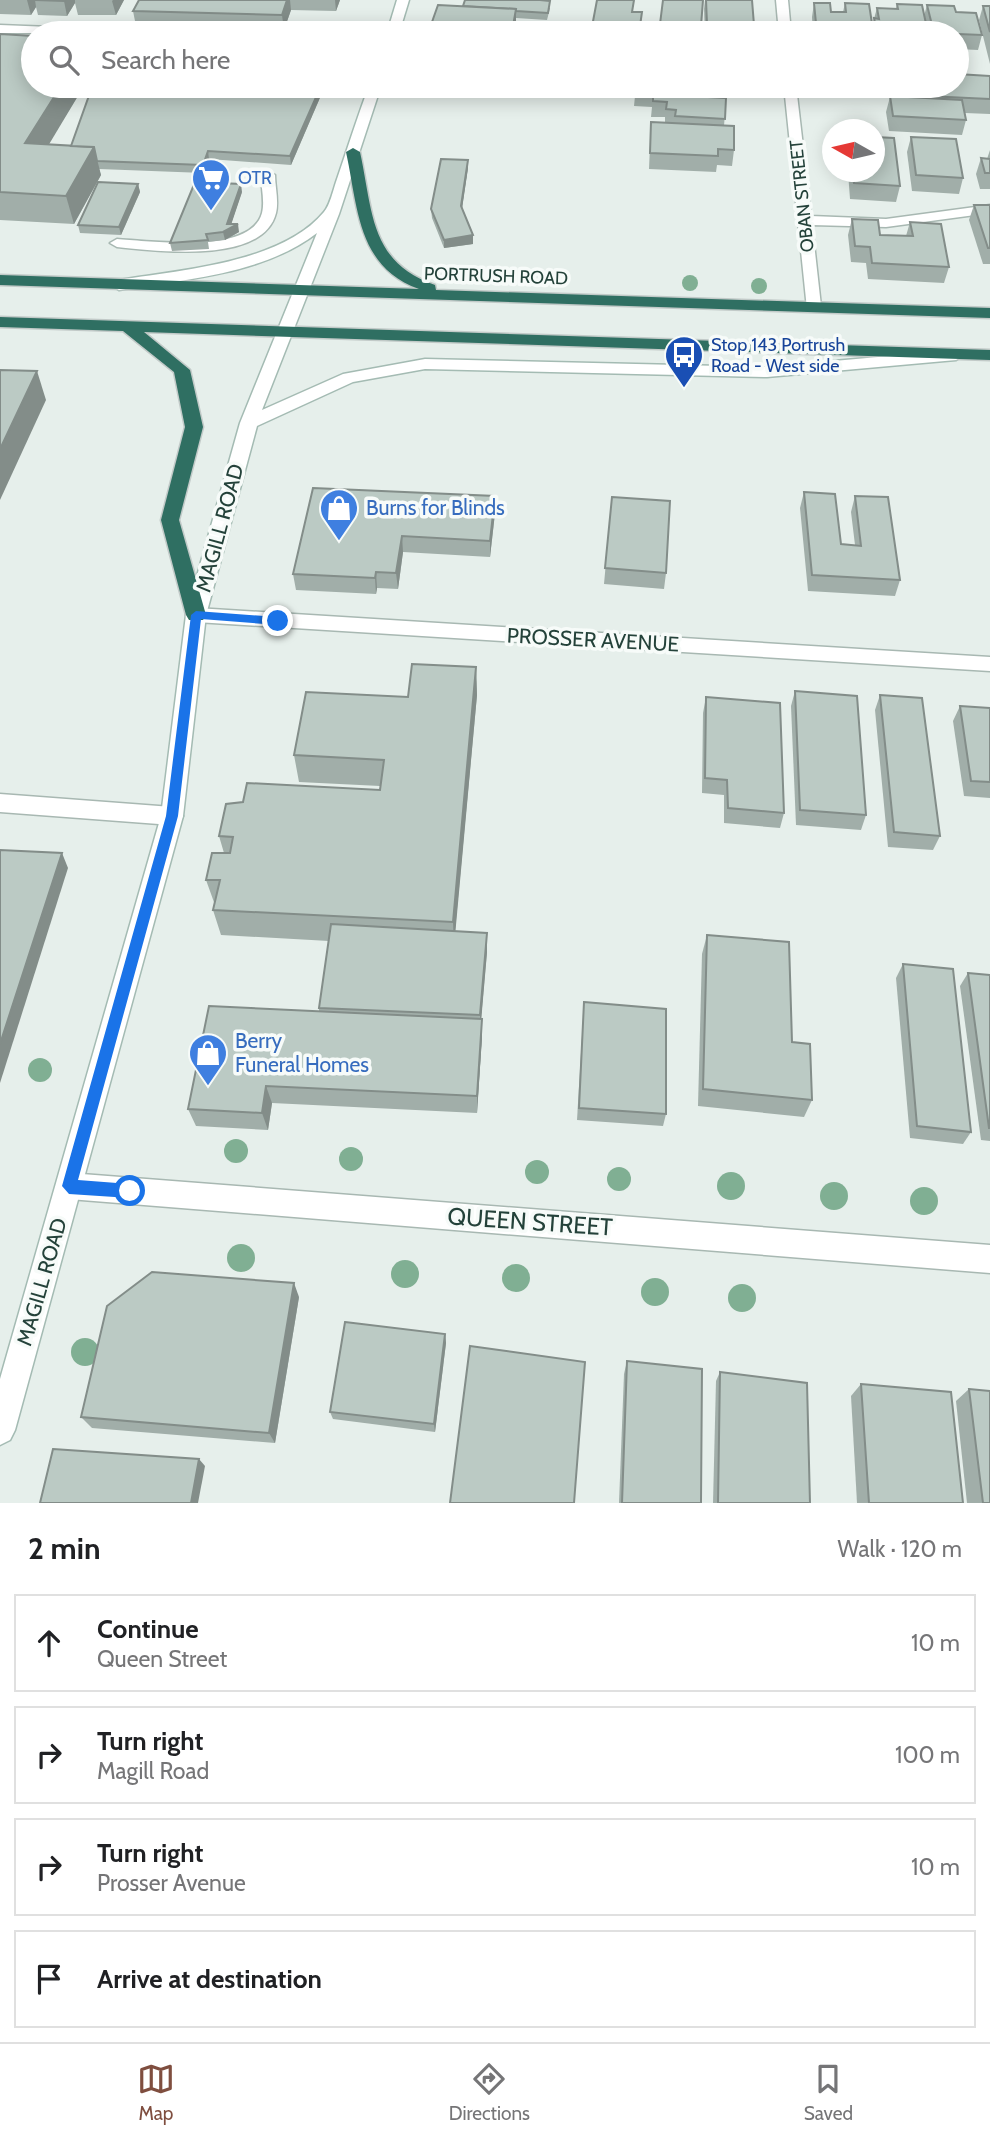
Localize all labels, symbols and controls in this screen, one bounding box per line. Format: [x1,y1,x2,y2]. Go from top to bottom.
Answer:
search box [21,21,969,98]
icon: search [45,41,83,79]
text: Search here [101,44,230,76]
north arrow [822,119,885,182]
street label: OBAN STREET [785,138,819,253]
supermarket icon: OTR [190,157,232,212]
place label: OTR [238,167,272,189]
street label: PORTRUSH ROAD [424,262,568,290]
bus stop icon: Stop 143 Portrush Road - West side [663,334,705,389]
place label: Stop 143 Portrush Road - West side [711,334,845,377]
street label: MAGILL ROAD [190,461,249,595]
shop icon: Burns for Blinds [318,487,360,542]
place label: Burns for Blinds [366,495,505,520]
route end [262,605,293,636]
street label: PROSSER AVENUE [506,623,680,656]
place label: Berry Funeral Homes [235,1028,369,1077]
shop icon: Berry Funeral Homes [187,1032,229,1087]
route start [114,1175,145,1206]
street label: QUEEN STREET [447,1201,614,1242]
street label: MAGILL ROAD [11,1215,72,1349]
text: 2 min [28,1530,100,1567]
text: Walk · 120 m [838,1535,962,1563]
text: Continue [97,1613,199,1645]
icon: ahead [30,1624,68,1662]
text: 10 m [911,1629,960,1657]
text: Queen Street [97,1645,227,1673]
text: Turn right [97,1725,203,1757]
icon: right [30,1736,68,1774]
text: 100 m [895,1741,960,1769]
text: Magill Road [97,1757,209,1785]
text: Turn right [97,1837,203,1869]
icon: right [30,1848,68,1886]
text: 10 m [911,1853,960,1881]
text: Prosser Avenue [97,1869,246,1897]
icon: arrive [30,1960,68,1998]
text: Arrive at destination [97,1963,322,1995]
tab: Map [137,2060,175,2125]
tab: Directions [449,2060,530,2125]
tab: Saved [804,2060,853,2125]

